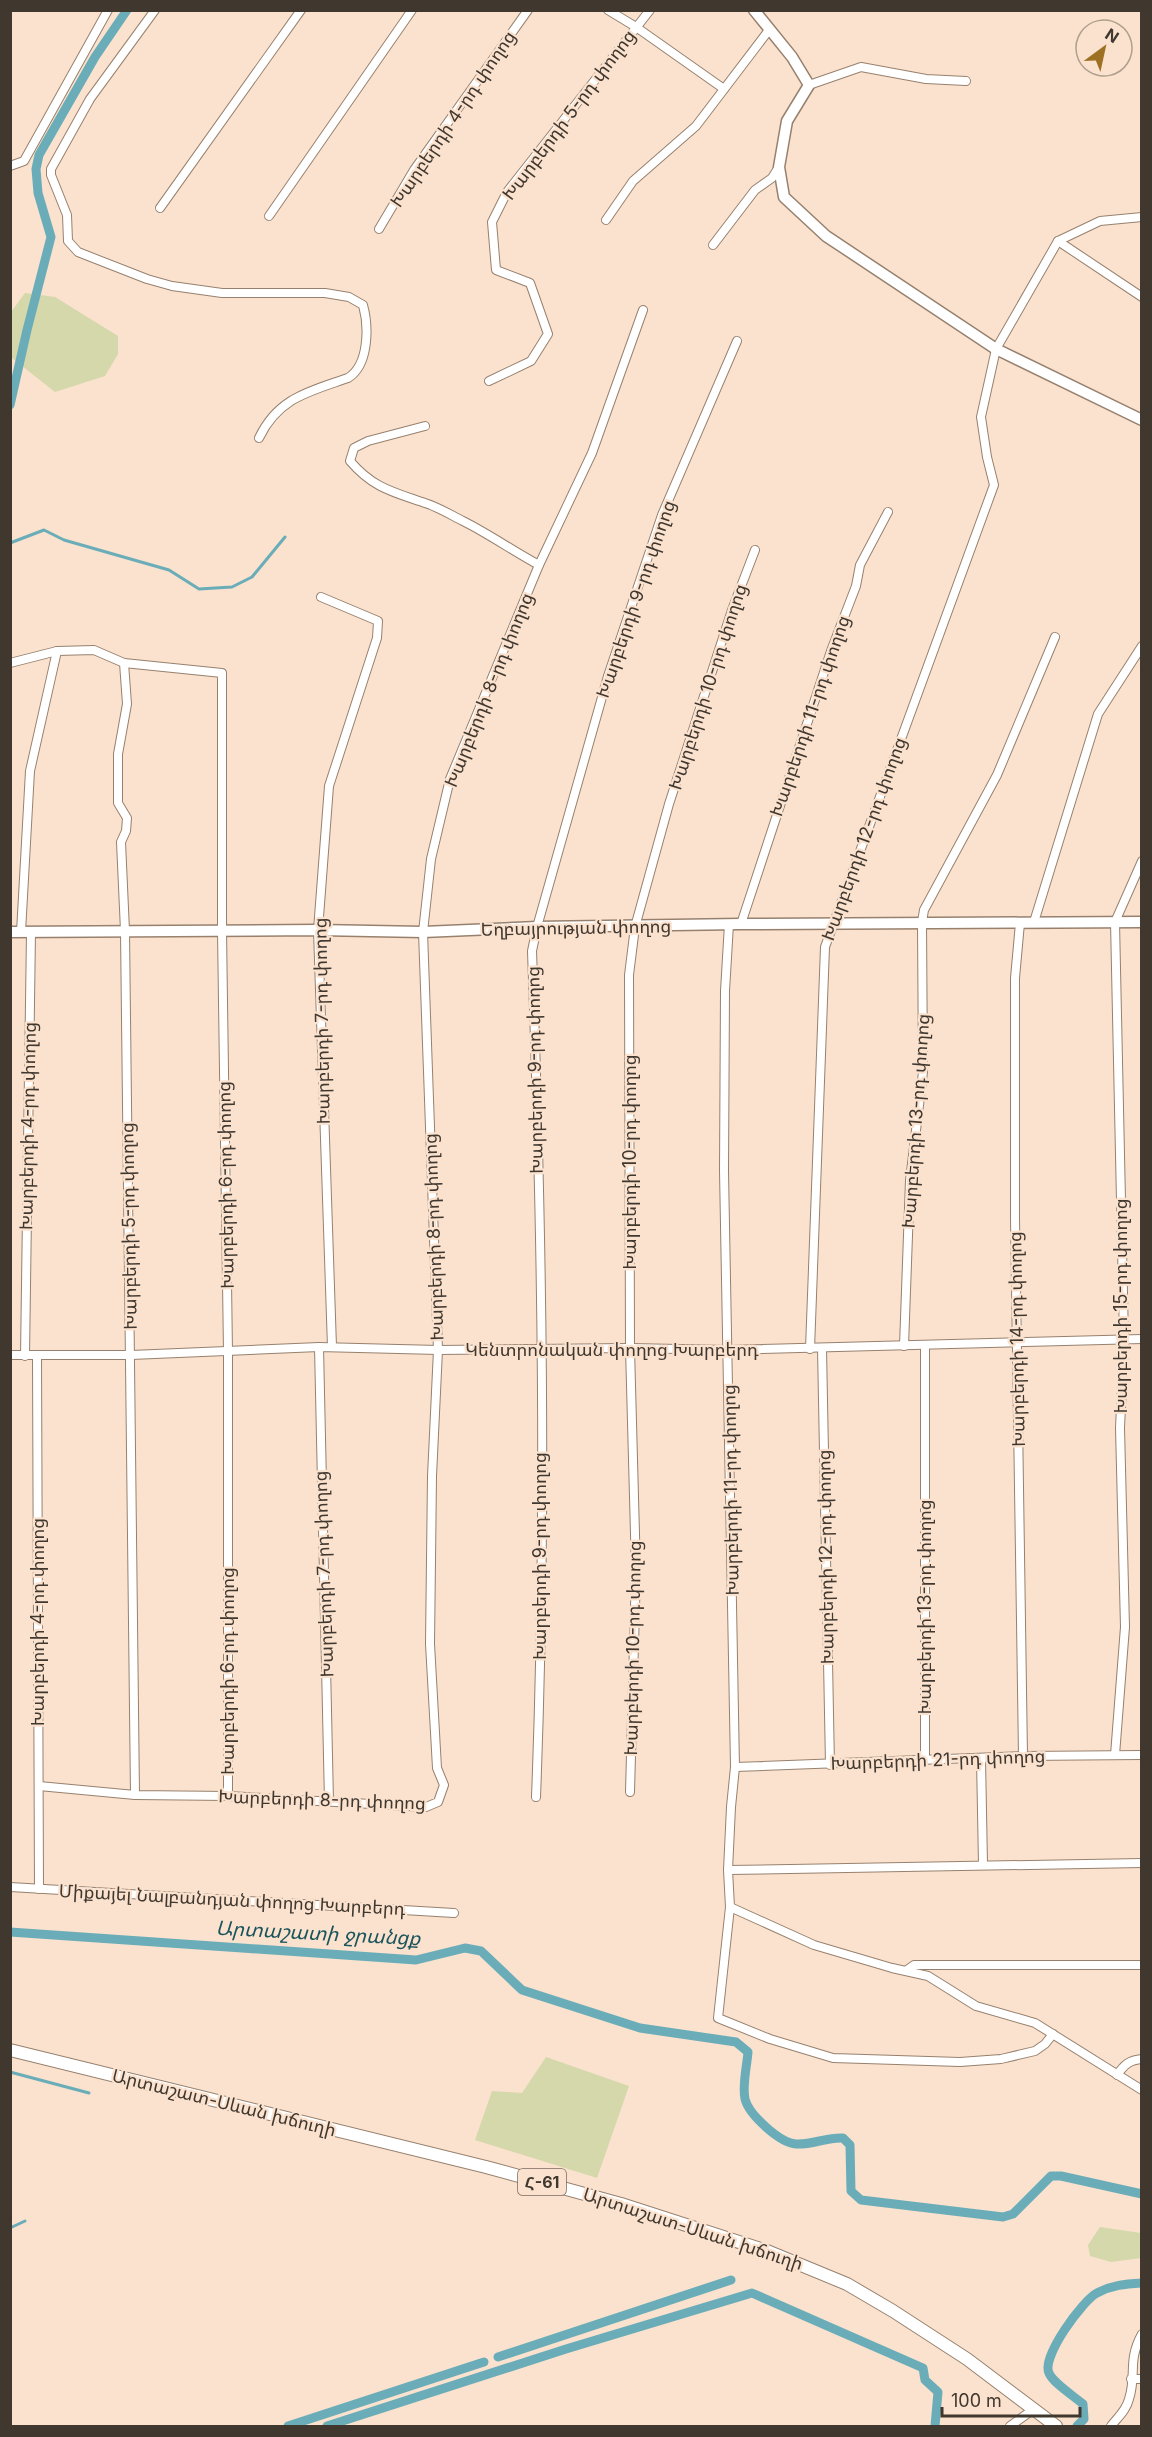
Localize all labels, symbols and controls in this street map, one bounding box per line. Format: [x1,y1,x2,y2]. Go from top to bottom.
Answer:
north arrow [1074,18,1134,78]
text: N [1102,24,1123,47]
street label: Խարբերդի 5-րդ փողոց [498,25,639,204]
street label: Խարբերդի 4-րդ փողոց [386,27,520,211]
street label: Խարբերդի 9-րդ փողոց [592,497,679,700]
street label: Խարբերդի 10-րդ փողոց [664,581,751,792]
street label: Խարբերդի 8-րդ փողոց [440,590,537,790]
street label: Խարբերդի 11-րդ փողոց [765,613,854,819]
street label: Խարբերդի 12-րդ փողոց [817,734,910,943]
street label: Եղբայրության փողոց [481,915,671,940]
street label: Խարբերդի 7-րդ փողոց [309,917,334,1125]
street label: Խարբերդի 9-րդ փողոց [522,966,547,1174]
street label: Խարբերդի 13-րդ փողոց [898,1013,933,1229]
street label: Խարբերդի 4-րդ փողոց [15,1022,40,1230]
street label: Խարբերդի 10-րդ փողոց [619,1054,640,1270]
street label: Խարբերդի 6-րդ փողոց [213,1081,238,1289]
street label: Խարբերդի 5-րդ փողոց [116,1122,141,1330]
street label: Խարբերդի 8-րդ փողոց [419,1133,448,1341]
street label: Խարբերդի 15-րդ փողոց [1110,1199,1131,1413]
street label: Խարբերդի 14-րդ փողոց [1004,1231,1029,1447]
street label: Կենտրոնական փողոց Խարբերդ [465,1339,759,1360]
street label: Խարբերդի 11-րդ փողոց [718,1384,743,1596]
street label: Խարբերդի 12-րդ փողոց [813,1449,838,1665]
street label: Խարբերդի 9-րդ փողոց [529,1452,550,1660]
street label: Խարբերդի 7-րդ փողոց [309,1470,338,1678]
street label: Խարբերդի 13-րդ փողոց [914,1499,935,1715]
street label: Խարբերդի 4-րդ փողոց [27,1518,48,1726]
street label: Խարբերդի 10-րդ փողոց [620,1540,645,1756]
street label: Խարբերդի 6-րդ փողոց [217,1567,238,1775]
street label: Խարբերդի 21-րդ փողոց [830,1745,1046,1774]
street label: Խարբերդի 8-րդ փողոց [218,1785,426,1814]
street label: Միքայել Նալբանդյան փողոց Խարբերդ [58,1880,406,1919]
water label: Արտաշատի ջրանցք [215,1916,422,1950]
street label: Արտաշատ-Սևան խճուղի [110,2064,338,2141]
road number: Հ-61 [518,2169,566,2195]
street label: Արտաշատ-Սևան խճուղի [581,2183,806,2274]
scale bar [942,2380,1080,2418]
text: 100 m [951,2390,1002,2411]

